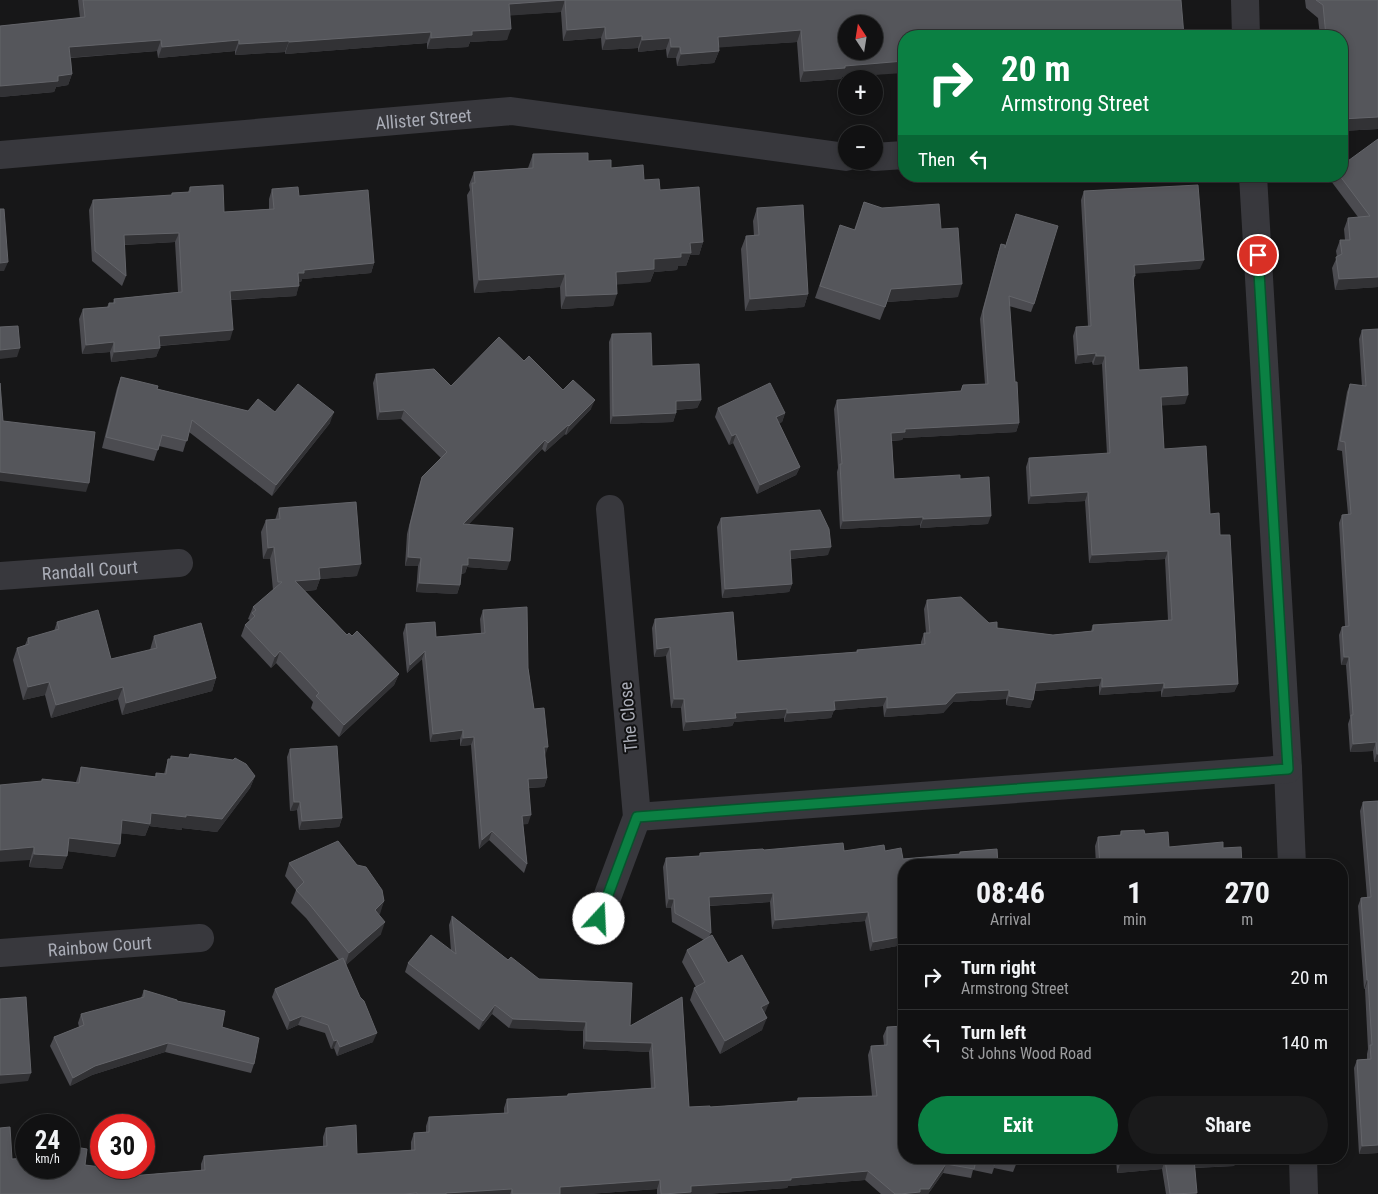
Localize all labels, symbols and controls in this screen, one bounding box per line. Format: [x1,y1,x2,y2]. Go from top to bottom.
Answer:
north arrow [838,15,882,60]
map controls [838,15,883,170]
text: 20 m [1001,49,1070,90]
icon: right [918,50,983,115]
button: + [838,70,883,115]
text: Armstrong Street [1001,91,1149,116]
street label: Allister Street [374,104,472,133]
button: − [838,125,883,170]
icon: left [965,145,993,173]
text: Then [918,148,955,171]
pin [1237,234,1279,276]
icon: arrive [1244,241,1272,269]
street label: Randall Court [41,556,138,583]
street label: The Close [614,681,642,753]
text: 08:46 [976,875,1045,910]
text: 1 [1127,875,1142,910]
text: 270 [1224,875,1270,910]
position arrow [572,892,624,944]
text: Arrival [990,910,1031,929]
text: min [1123,910,1146,929]
text: m [1241,910,1253,929]
street label: Rainbow Court [47,931,152,960]
text: Turn right [961,956,1036,979]
icon: right [918,963,946,991]
text: 20 m [1291,966,1328,989]
text: Armstrong Street [961,979,1069,998]
text: Turn left [961,1021,1026,1044]
icon: left [918,1028,946,1056]
text: 140 m [1281,1031,1328,1054]
text: St Johns Wood Road [961,1044,1092,1063]
button: Exit [918,1096,1118,1154]
button: Share [1128,1096,1328,1154]
speed limit sign: 30 [90,1114,155,1179]
text: 24 [35,1126,60,1155]
text: km/h [35,1152,60,1166]

